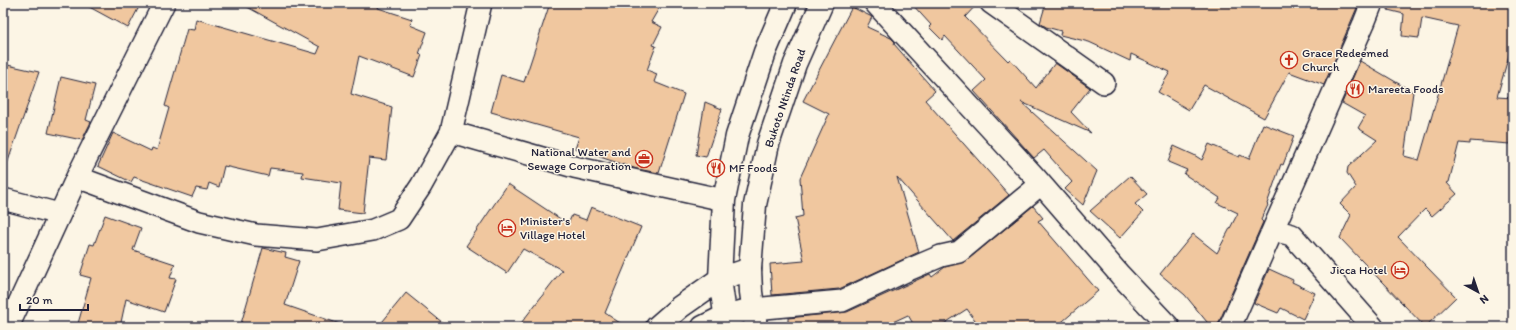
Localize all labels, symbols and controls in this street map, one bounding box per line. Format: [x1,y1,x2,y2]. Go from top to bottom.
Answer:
street label: Bukoto Ntinda Road [762,46,809,149]
place label: Grace Redeemed Church [1302,46,1389,74]
church icon: Grace Redeemed Church [1279,50,1299,70]
restaurant icon: Mareeta Foods [1345,79,1365,99]
place label: Mareeta Foods [1368,82,1444,96]
place label: National Water and Sewage Corporation [528,145,631,173]
office icon: National Water and Sewage Corporation [634,149,654,169]
restaurant icon: MF Foods [706,158,726,178]
place label: MF Foods [729,161,778,175]
place label: Minister's Village Hotel [520,214,586,242]
hotel icon: Minister's Village Hotel [497,218,517,238]
hotel icon: Jicca Hotel [1390,260,1410,280]
place label: Jicca Hotel [1330,263,1388,277]
north arrow [1458,272,1498,312]
scale bar [20,286,88,312]
text: N [1477,292,1491,307]
text: 20 m [26,293,53,307]

